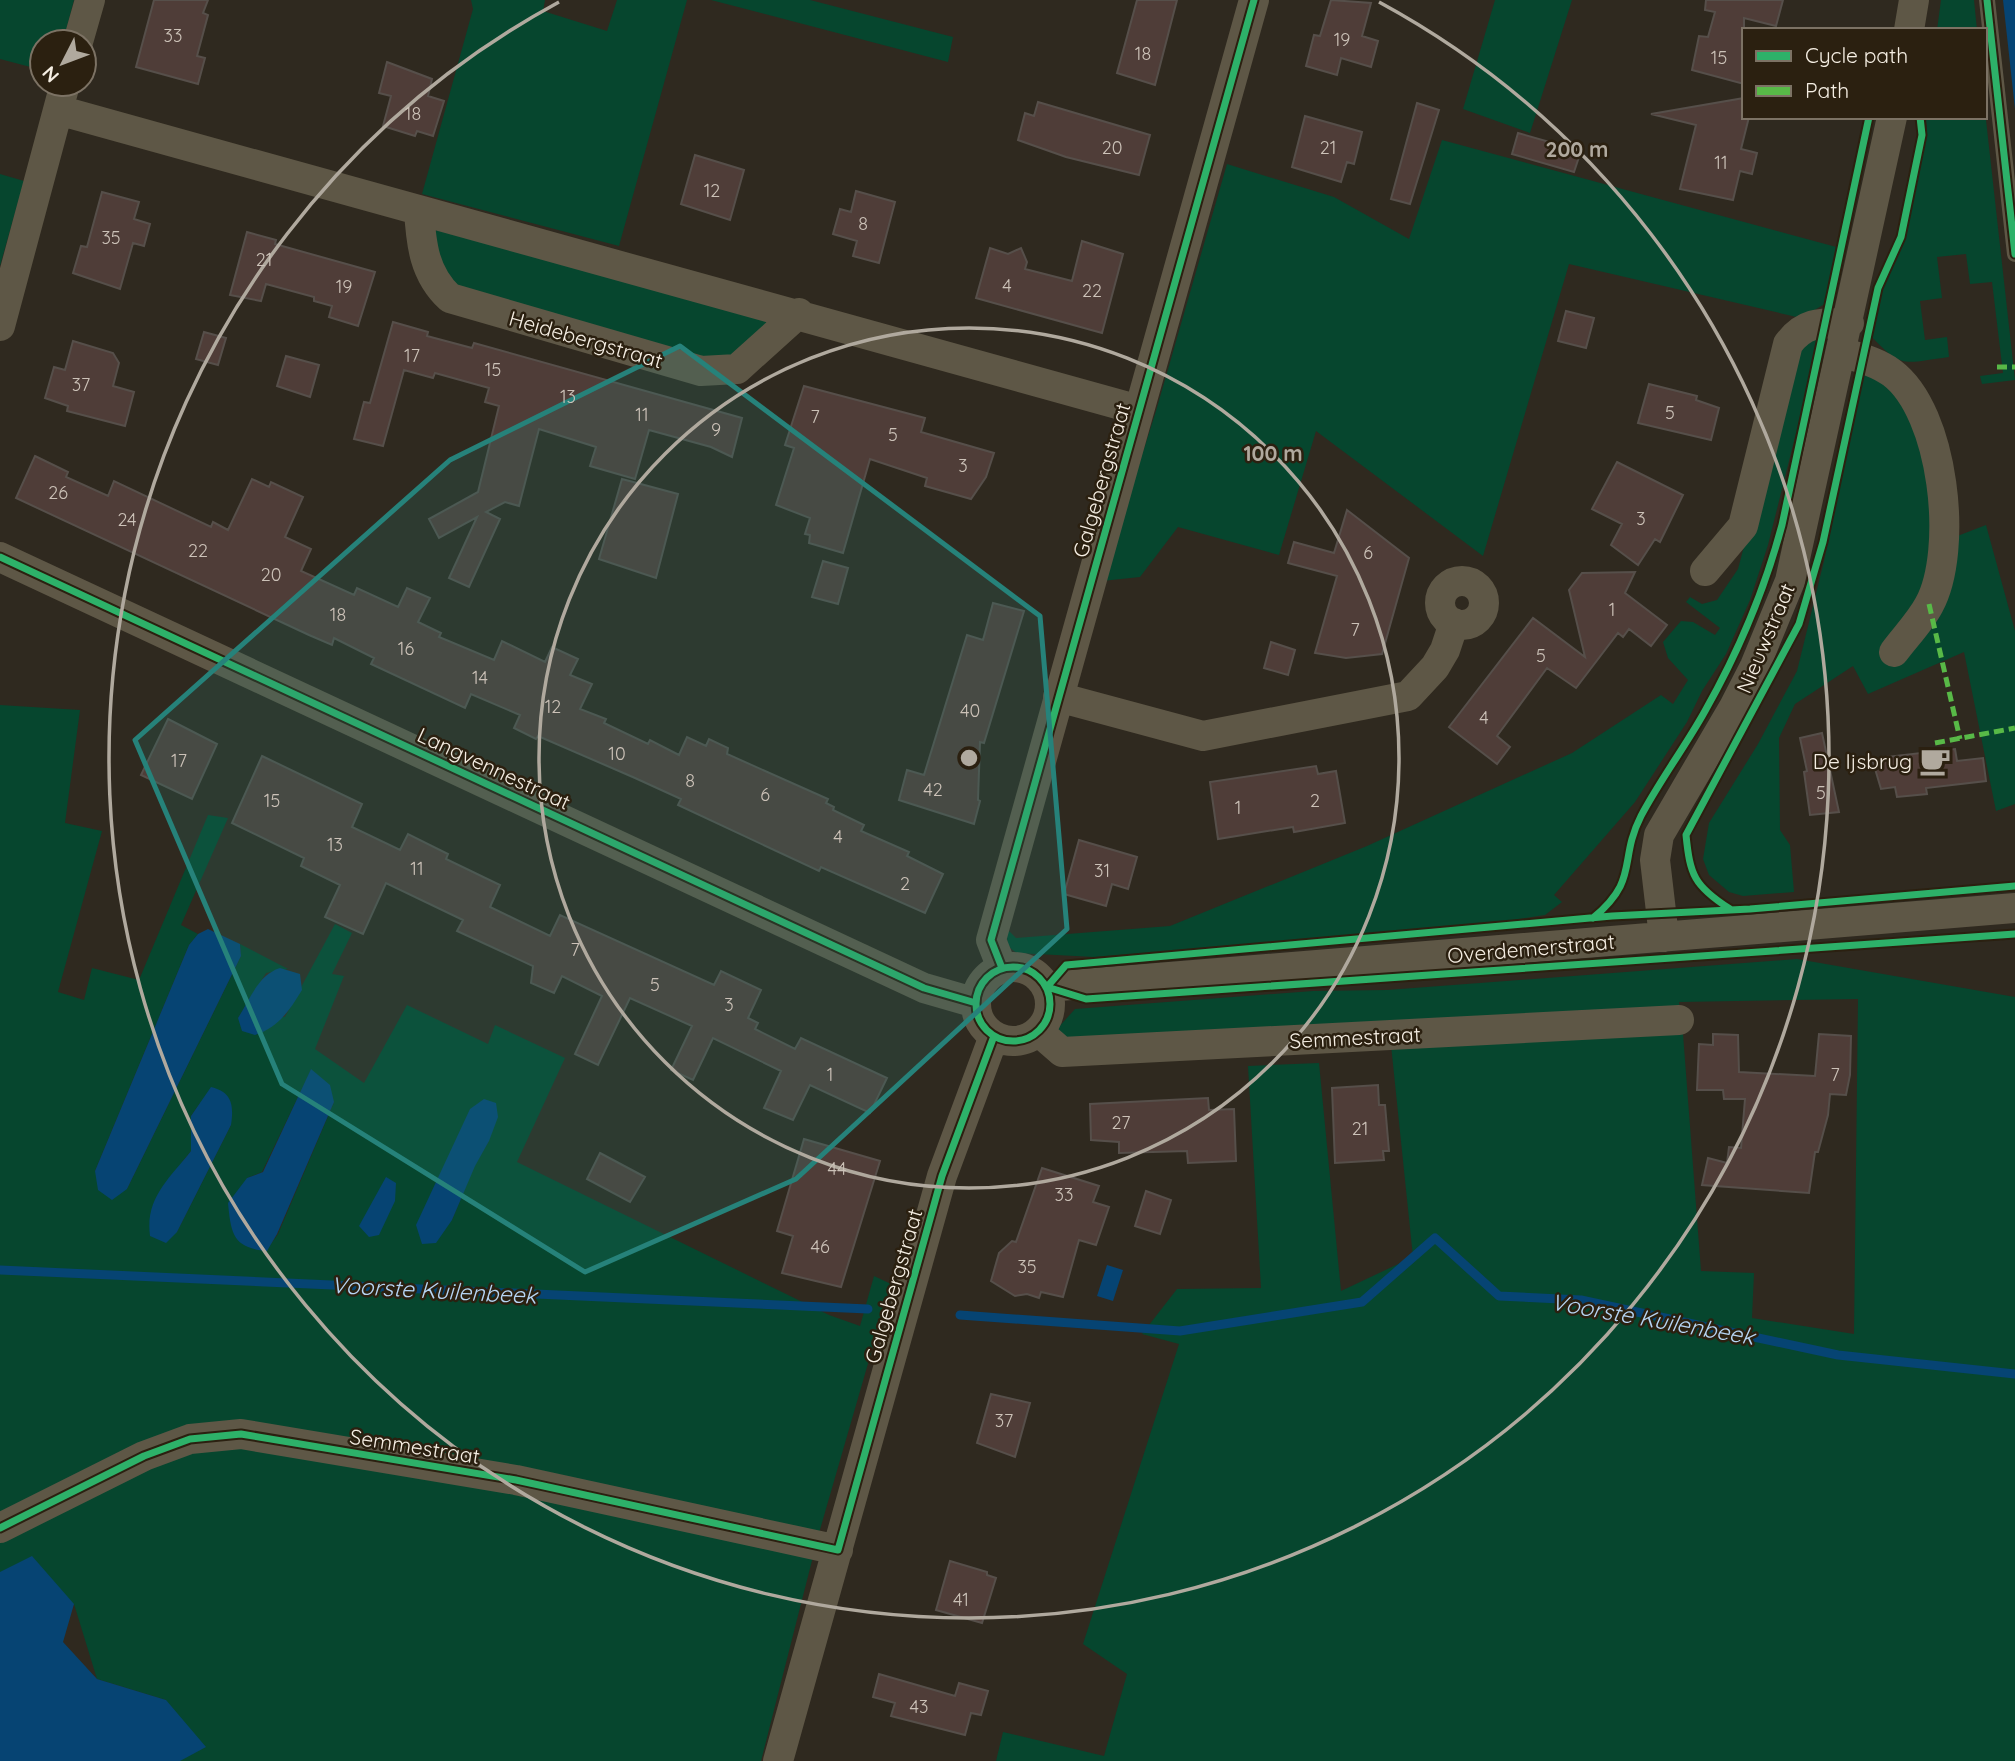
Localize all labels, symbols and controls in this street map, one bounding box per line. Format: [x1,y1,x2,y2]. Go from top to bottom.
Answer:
house number: 33 [164,24,182,47]
north arrow [28,28,98,98]
house number: 19 [1334,28,1350,51]
legend [1742,28,1987,119]
house number: 18 [1135,42,1151,65]
text: Cycle path [1805,42,1908,68]
house number: 15 [1711,46,1727,69]
text: N [37,61,64,88]
text: Path [1805,77,1849,103]
house number: 18 [405,102,421,125]
house number: 20 [1102,136,1122,159]
house number: 21 [1320,136,1336,159]
text: 200 m [1546,136,1608,162]
house number: 11 [1714,151,1728,174]
house number: 12 [704,179,720,202]
house number: 8 [858,212,868,235]
house number: 35 [101,226,121,249]
house number: 21 [256,248,272,271]
house number: 4 [1002,274,1012,297]
house number: 19 [336,275,352,298]
house number: 22 [1082,279,1102,302]
street label: Heidebergstraat [506,305,666,373]
house number: 17 [404,344,420,367]
house number: 15 [485,358,501,381]
house number: 37 [72,373,90,396]
house number: 13 [560,385,576,408]
street label: Galgebergstraat [1067,400,1135,560]
house number: 5 [1665,401,1675,424]
house number: 11 [635,403,649,426]
house number: 7 [810,405,820,428]
house number: 9 [711,418,721,441]
house number: 5 [888,423,898,446]
text: 100 m [1243,440,1303,466]
house number: 3 [958,454,968,477]
house number: 26 [48,481,68,504]
house number: 3 [1636,507,1646,530]
house number: 24 [117,508,137,531]
house number: 22 [188,539,208,562]
house number: 6 [1363,541,1373,564]
house number: 20 [261,563,281,586]
street label: Nieuwstraat [1730,579,1800,697]
house number: 1 [1609,598,1615,621]
house number: 18 [330,603,346,626]
house number: 7 [1350,618,1360,641]
house number: 16 [398,637,414,660]
house number: 5 [1536,644,1546,667]
house number: 14 [472,666,488,689]
house number: 12 [545,695,561,718]
house number: 40 [960,699,980,722]
house number: 4 [1479,706,1489,729]
street label: Langvennestraat [413,721,575,815]
house number: 10 [608,742,626,765]
cafe icon: De Ijsbrug [1918,744,1952,778]
centre of rings [957,746,981,770]
place label: De Ijsbrug [1813,748,1912,774]
house number: 17 [171,749,187,772]
house number: 8 [685,769,695,792]
house number: 42 [923,778,943,801]
house number: 5 [1816,781,1826,804]
house number: 6 [760,783,770,806]
house number: 15 [264,789,280,812]
house number: 2 [1310,789,1320,812]
house number: 1 [1235,796,1241,819]
house number: 4 [833,825,843,848]
house number: 13 [327,833,343,856]
house number: 11 [410,857,424,880]
house number: 31 [1094,859,1110,882]
house number: 2 [900,872,910,895]
street label: Overdemerstraat [1446,928,1616,968]
house number: 7 [570,938,580,961]
house number: 5 [650,973,660,996]
house number: 3 [724,993,734,1016]
street label: Semmestraat [1289,1021,1421,1053]
house number: 1 [827,1063,833,1086]
house number: 7 [1830,1063,1840,1086]
house number: 27 [1112,1111,1130,1134]
house number: 21 [1352,1117,1368,1140]
house number: 44 [828,1157,846,1180]
house number: 33 [1055,1183,1073,1206]
street label: Galgebergstraat [859,1206,927,1366]
house number: 46 [810,1235,830,1258]
house number: 35 [1017,1255,1037,1278]
water label: Voorste Kuilenbeek [330,1270,539,1310]
water label: Voorste Kuilenbeek [1549,1287,1759,1351]
house number: 37 [995,1409,1013,1432]
street label: Semmestraat [348,1423,482,1469]
house number: 41 [953,1588,969,1611]
house number: 43 [910,1695,928,1718]

